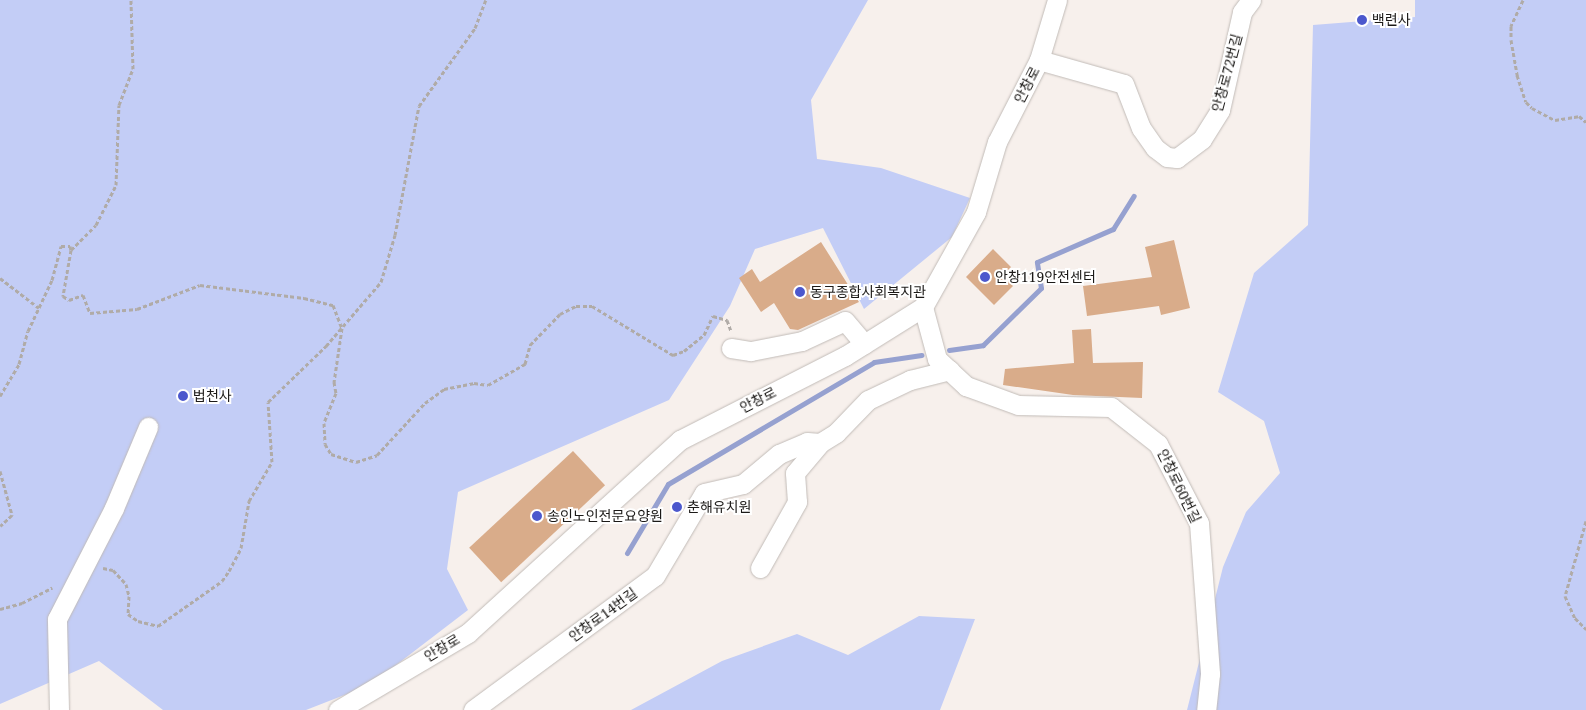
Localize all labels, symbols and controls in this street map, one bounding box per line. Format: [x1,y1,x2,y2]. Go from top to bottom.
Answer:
place label: 백련사 [1372,12,1411,28]
marker: 백련사 [1356,14,1368,26]
street label: 안창로72번길 [1209,32,1245,114]
street label: 안창로 [1011,64,1043,106]
place label: 안창119안전센터 [995,269,1096,285]
marker: 안창119안전센터 [979,271,991,283]
place label: 동구종합사회복지관 [810,284,926,300]
marker: 동구종합사회복지관 [794,286,806,298]
street label: 안창로 [737,384,779,416]
place label: 법천사 [193,388,232,404]
marker: 법천사 [177,390,189,402]
street label: 안창로60번길 [1154,446,1204,526]
place label: 춘해유치원 [687,499,751,515]
marker: 춘해유치원 [671,501,683,513]
place label: 송인노인전문요양원 [547,508,663,524]
marker: 송인노인전문요양원 [531,510,543,522]
street label: 안창로14번길 [566,585,640,645]
street label: 안창로 [421,631,463,665]

